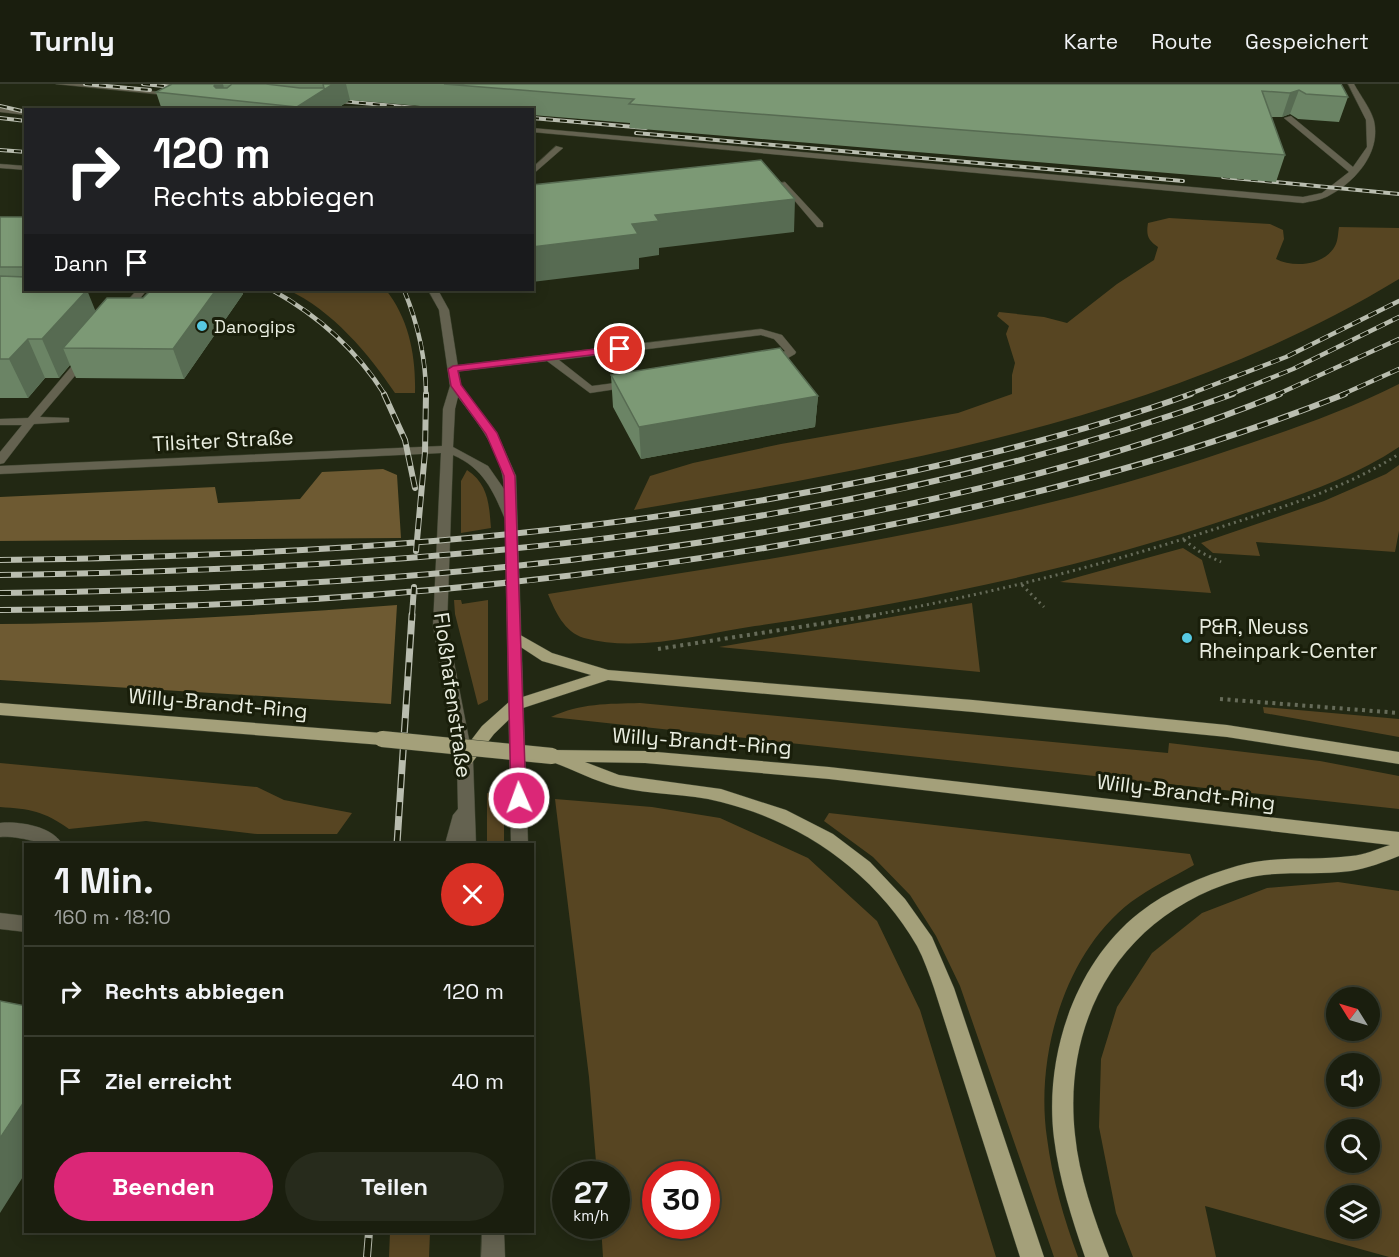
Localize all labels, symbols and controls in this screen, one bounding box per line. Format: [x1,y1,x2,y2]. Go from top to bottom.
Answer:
text: Turnly [30,23,115,59]
text: Karte [1064,28,1118,55]
text: Route [1151,28,1212,55]
text: Gespeichert [1245,28,1369,55]
text: 120 m [153,127,271,180]
icon: right [54,132,132,210]
text: Rechts abbiegen [153,179,375,214]
icon: arrive [120,246,153,279]
text: Dann [54,249,108,277]
place label: Danogips [214,315,296,338]
marker: Danogips [195,319,209,333]
pin [594,323,645,374]
icon: arrive [603,332,636,365]
street label: Tilsiter Straße [152,423,294,457]
street label: Floßhafenstraße [428,611,478,779]
place label: P&R, Neuss Rheinpark-Center [1199,613,1378,664]
marker: P&R, Neuss Rheinpark-Center [1180,631,1194,645]
street label: Willy-Brandt-Ring [127,682,309,724]
street label: Willy-Brandt-Ring [611,721,793,761]
position arrow [487,766,551,830]
street label: Willy-Brandt-Ring [1095,768,1277,816]
text: 1 Min. [54,858,154,904]
button: close [441,863,504,926]
text: 160 m · 18:10 [54,904,171,930]
icon: right [54,975,87,1008]
text: Rechts abbiegen [105,977,285,1005]
text: 120 m [443,977,504,1005]
north arrow [1326,987,1380,1041]
map controls [1326,987,1380,1239]
button: sound [1326,1053,1380,1107]
icon: arrive [54,1065,87,1098]
text: Ziel erreicht [105,1067,232,1095]
text: 40 m [452,1067,504,1095]
button: search [1326,1119,1380,1173]
button: Beenden [54,1152,273,1221]
button: Teilen [285,1152,504,1221]
speed limit sign: 30 [642,1161,720,1239]
text: 27 [574,1173,608,1212]
button: layers [1326,1185,1380,1239]
text: km/h [573,1206,609,1225]

